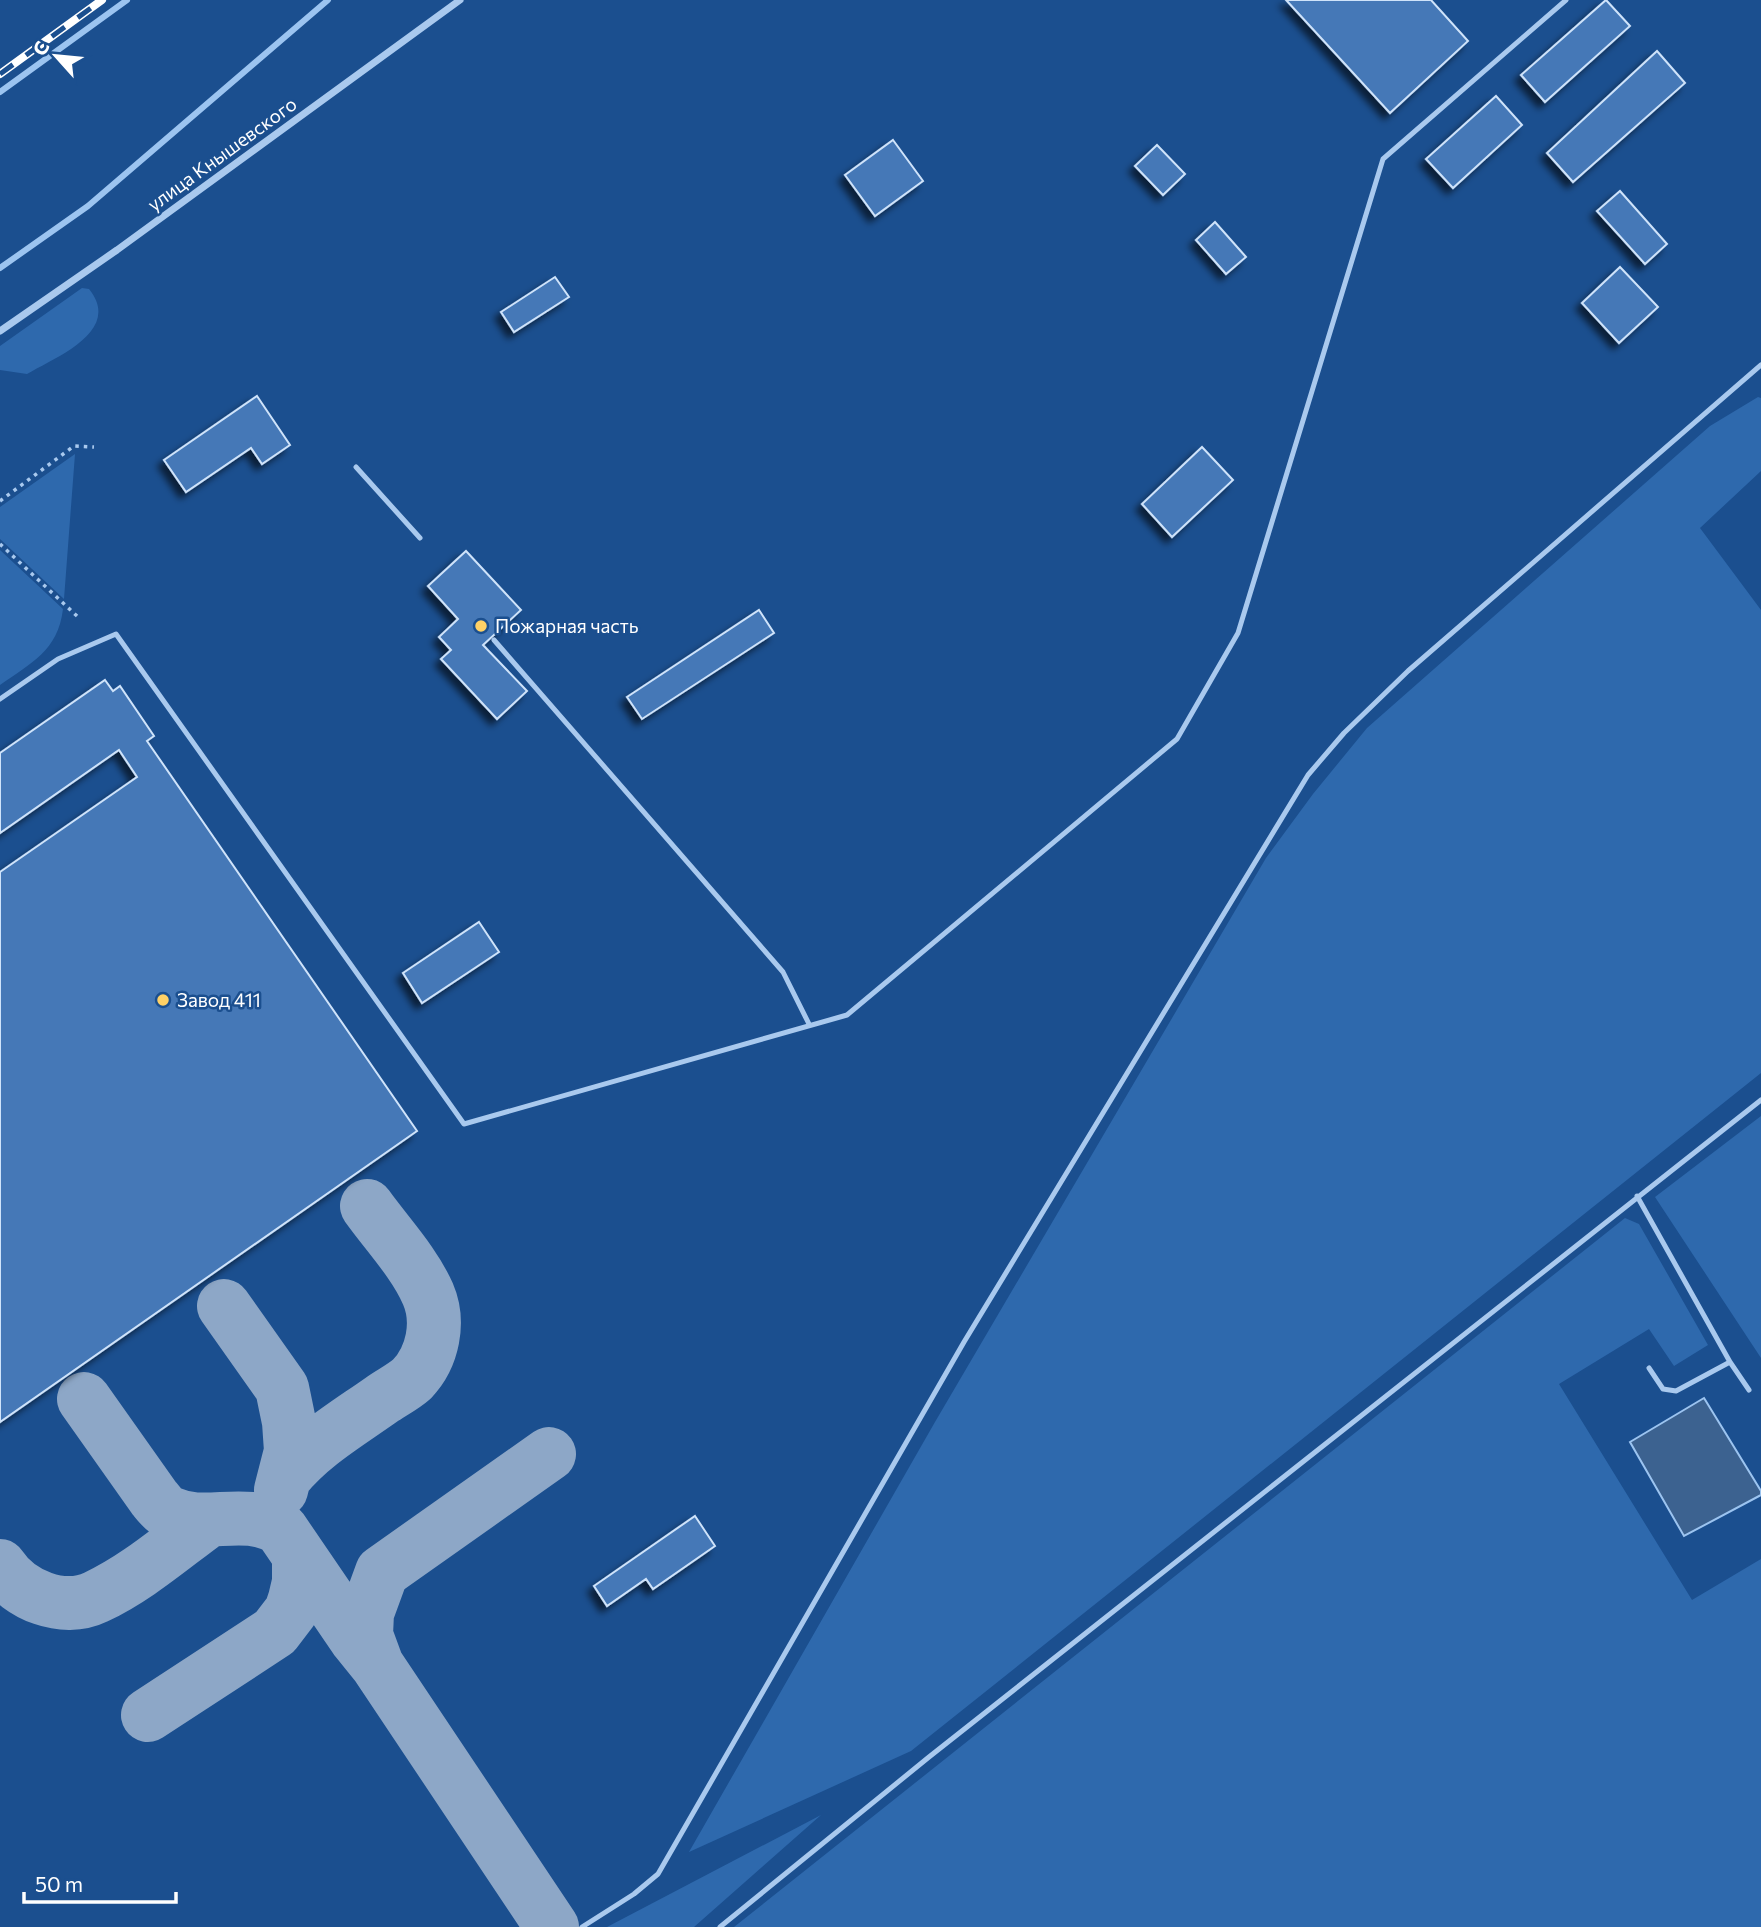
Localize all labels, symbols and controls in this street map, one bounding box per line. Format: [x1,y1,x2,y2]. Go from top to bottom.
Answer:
north arrow [21,21,91,91]
text: С [27,37,54,59]
street label: улица Кнышевского [143,92,301,215]
place label: Пожарная часть [495,614,639,637]
marker: Пожарная часть [473,618,489,634]
place label: Завод 411 [177,988,261,1011]
marker: Завод 411 [155,992,171,1008]
scale bar [24,1860,177,1904]
text: 50 m [35,1871,83,1896]

